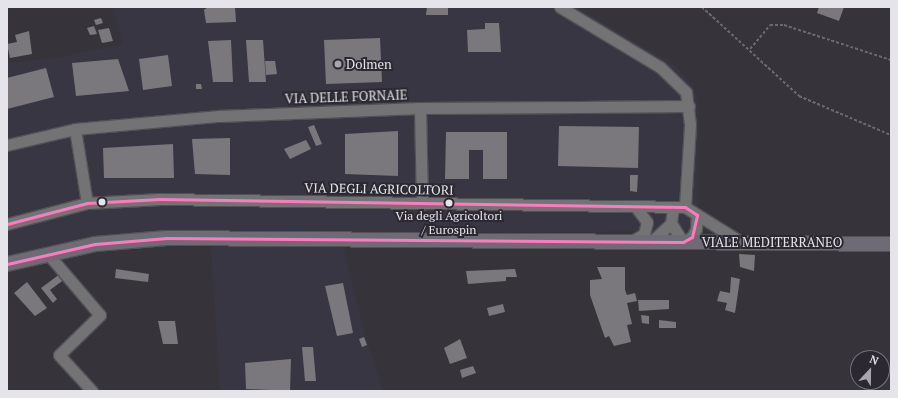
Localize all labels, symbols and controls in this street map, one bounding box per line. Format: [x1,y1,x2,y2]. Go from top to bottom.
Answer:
place label: Dolmen [346,56,392,72]
marker: Dolmen [333,59,343,69]
street label: VIA DELLE FORNAIE [284,87,408,107]
street label: VIA DEGLI AGRICOLTORI [304,180,454,198]
unlabelled marker [97,197,107,207]
marker: Via degli Agricoltori / Eurospin [444,198,454,208]
place label: Via degli Agricoltori / Eurospin [395,209,503,237]
street label: VIALE MEDITERRANEO [702,234,842,250]
north arrow [850,350,890,390]
text: N [868,352,881,368]

